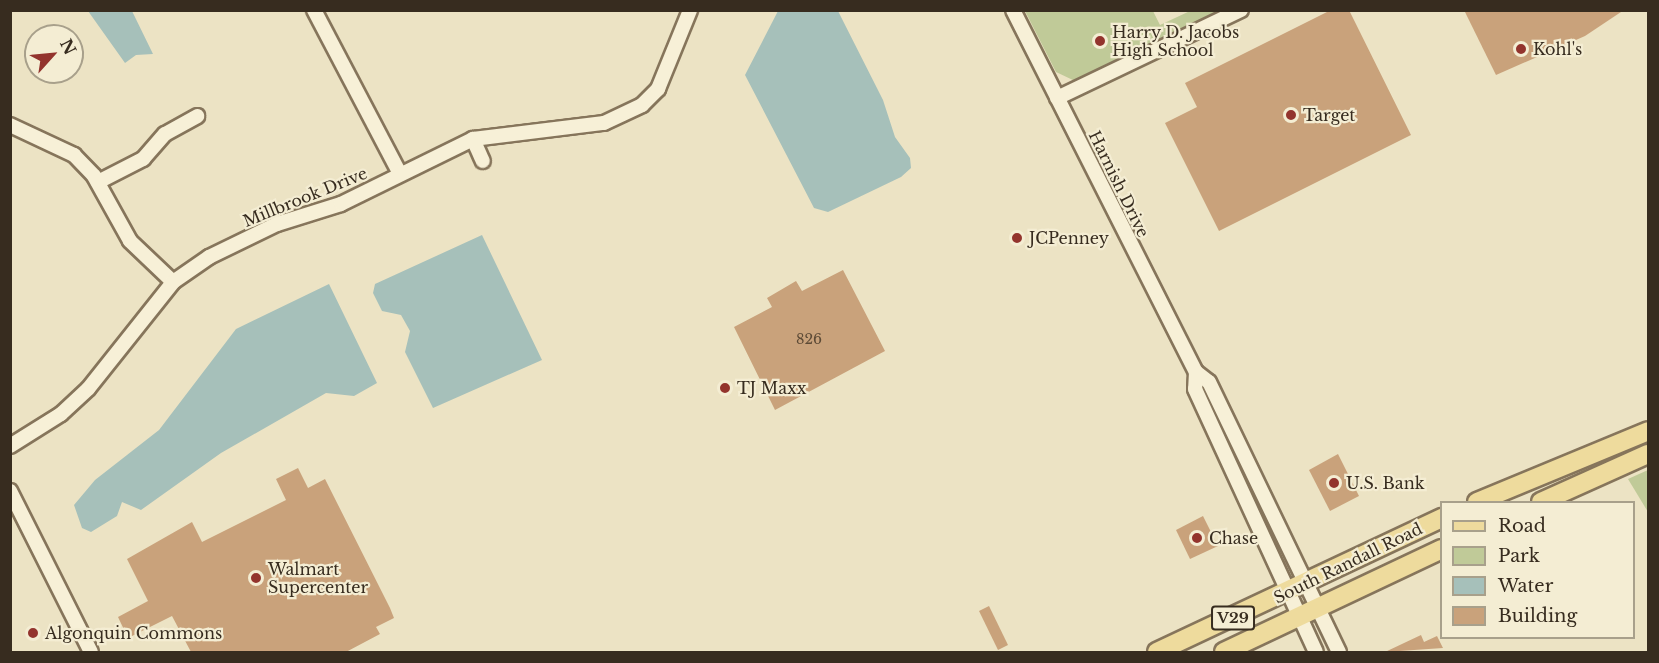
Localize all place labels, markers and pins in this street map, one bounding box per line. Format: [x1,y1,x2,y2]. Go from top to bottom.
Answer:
place label: Harry D. Jacobs High School [1112,22,1240,60]
marker: Harry D. Jacobs High School [1093,34,1107,48]
place label: Kohl's [1533,39,1582,59]
marker: Kohl's [1514,42,1528,56]
place label: Target [1303,105,1355,125]
marker: Target [1284,108,1298,122]
place label: JCPenney [1029,228,1109,248]
marker: JCPenney [1010,231,1024,245]
place label: TJ Maxx [737,378,807,398]
marker: TJ Maxx [718,381,732,395]
place label: U.S. Bank [1346,473,1425,493]
marker: U.S. Bank [1327,476,1341,490]
place label: Chase [1209,528,1258,548]
marker: Chase [1190,531,1204,545]
place label: Walmart Supercenter [268,559,368,597]
marker: Walmart Supercenter [249,571,263,585]
place label: Algonquin Commons [45,623,222,643]
marker: Algonquin Commons [26,626,40,640]

